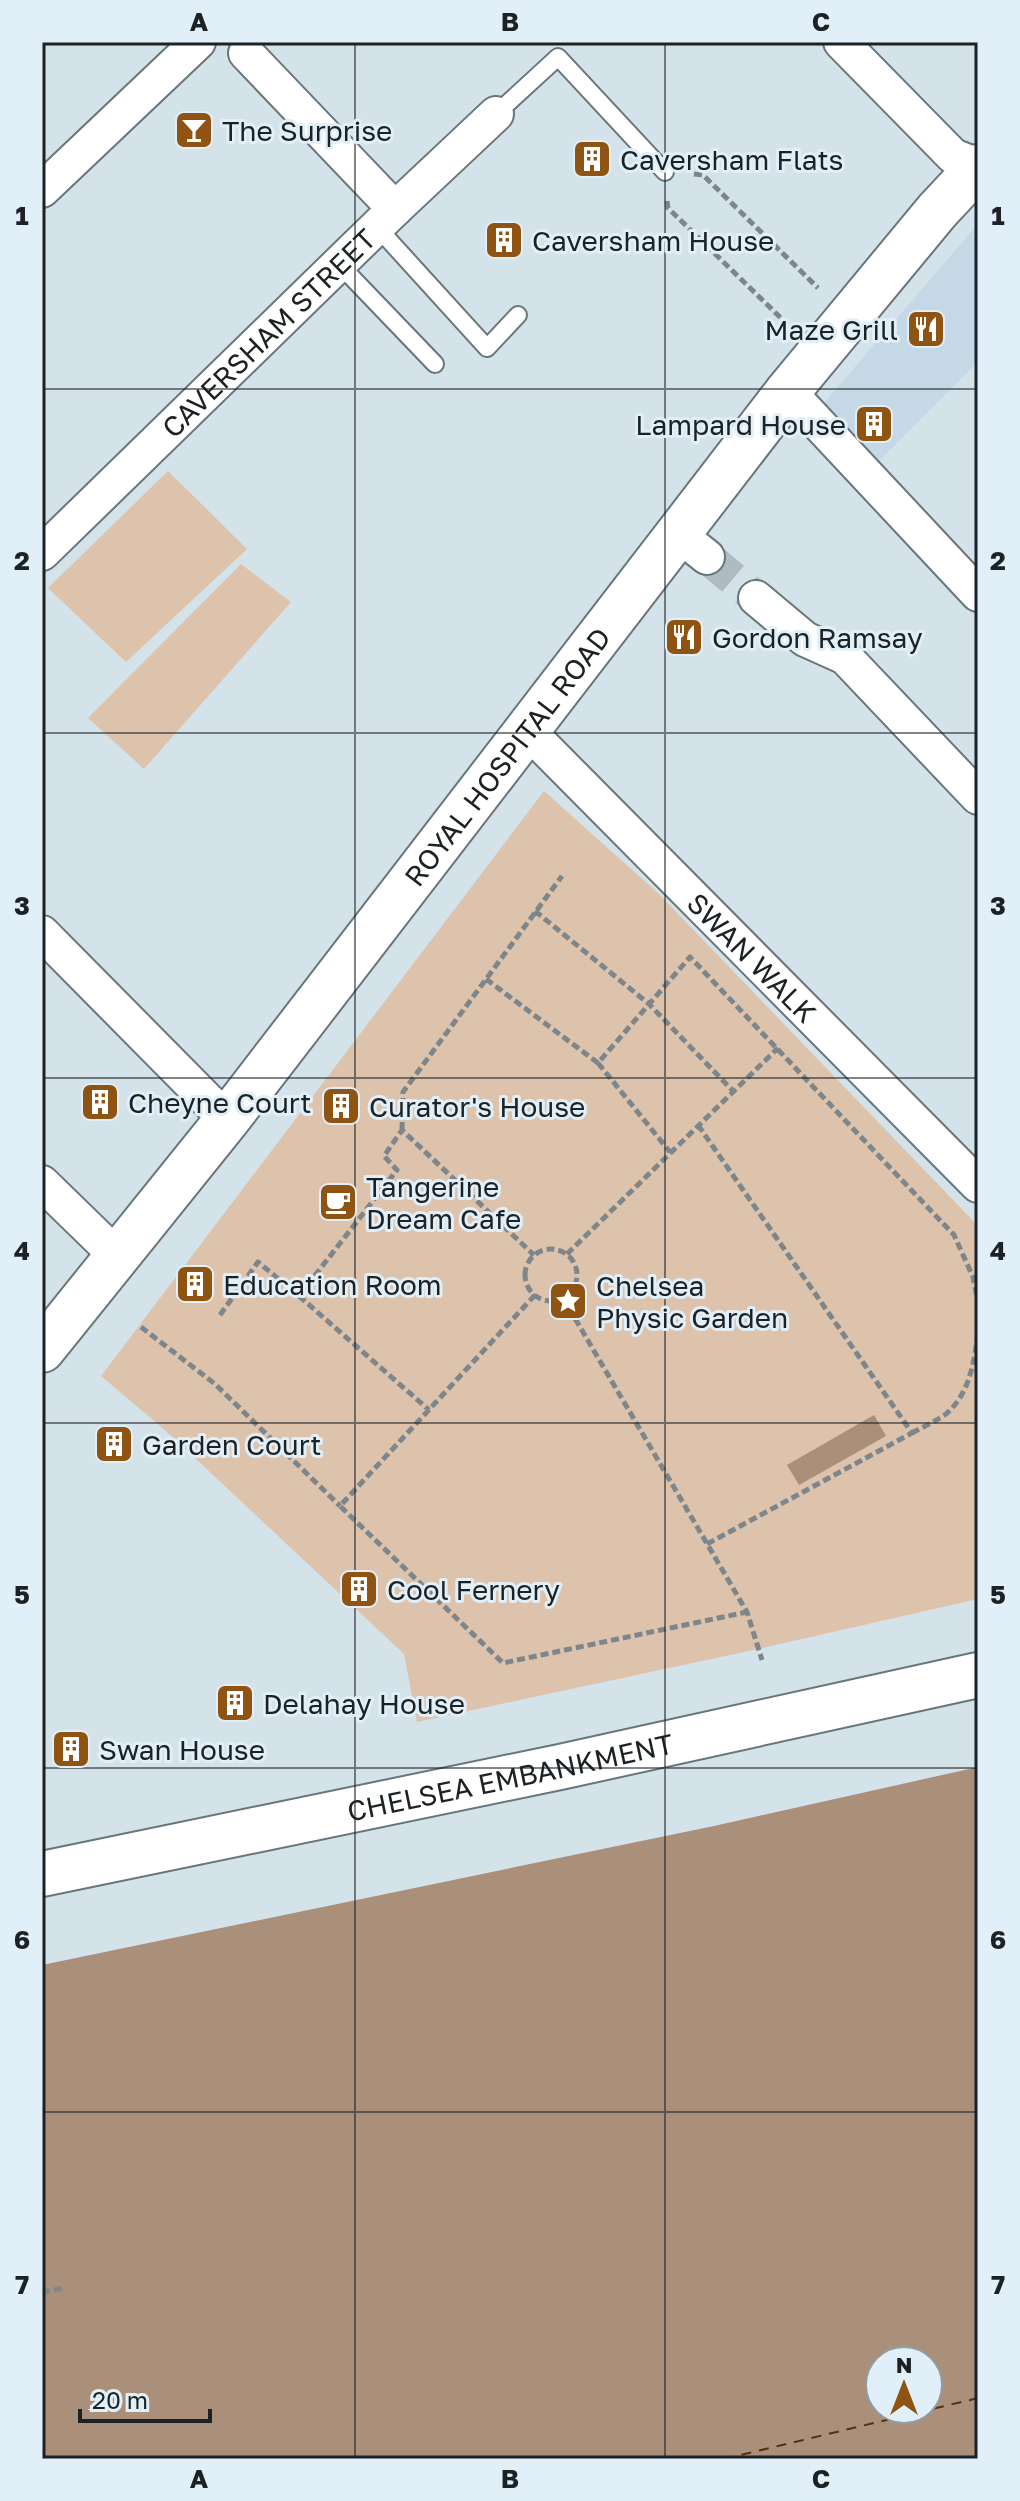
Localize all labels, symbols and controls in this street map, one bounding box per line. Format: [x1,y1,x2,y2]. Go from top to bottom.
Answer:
text: A [190,6,209,37]
text: B [501,6,519,37]
text: C [812,6,830,37]
bar icon: The Surprise [173,109,215,151]
place label: The Surprise [222,114,392,147]
building icon: Caversham Flats [571,138,613,180]
place label: Caversham Flats [620,143,843,176]
text: 1 [15,200,29,231]
text: 1 [991,200,1005,231]
building icon: Caversham House [483,219,525,261]
street label: CAVERSHAM STREET [155,221,382,444]
place label: Caversham House [532,224,774,257]
restaurant icon: Maze Grill [905,308,947,350]
place label: Maze Grill [764,313,898,346]
building icon: Lampard House [853,403,895,445]
place label: Lampard House [635,408,846,441]
text: 2 [14,545,30,576]
text: 2 [990,545,1006,576]
restaurant icon: Gordon Ramsay [663,616,705,658]
street label: ROYAL HOSPITAL ROAD [397,621,617,892]
place label: Gordon Ramsay [712,621,923,654]
street label: SWAN WALK [681,886,824,1029]
text: 3 [14,890,30,921]
text: 3 [990,890,1006,921]
building icon: Cheyne Court [79,1081,121,1123]
building icon: Curator's House [320,1085,362,1127]
place label: Cheyne Court [128,1086,312,1119]
place label: Curator's House [369,1090,585,1123]
place label: Tangerine Dream Cafe [366,1170,521,1235]
cafe icon: Tangerine Dream Cafe [317,1181,359,1223]
text: 4 [14,1235,30,1266]
text: 4 [990,1235,1006,1266]
building icon: Education Room [174,1263,216,1305]
place label: Education Room [223,1268,442,1301]
place label: Chelsea Physic Garden [596,1269,788,1334]
place icon: Chelsea Physic Garden [547,1280,589,1322]
building icon: Garden Court [93,1423,135,1465]
place label: Garden Court [142,1428,321,1461]
building icon: Cool Fernery [338,1568,380,1610]
place label: Cool Fernery [387,1573,560,1606]
text: 5 [14,1579,30,1610]
text: 5 [990,1579,1006,1610]
building icon: Delahay House [214,1682,256,1724]
place label: Delahay House [263,1687,465,1720]
street label: CHELSEA EMBANKMENT [344,1726,676,1827]
building icon: Swan House [50,1728,92,1770]
place label: Swan House [99,1733,265,1766]
text: 6 [14,1924,30,1955]
text: 6 [990,1924,1006,1955]
text: 7 [15,2269,29,2300]
text: 7 [991,2269,1005,2300]
north arrow [864,2345,944,2425]
text: N [896,2351,912,2378]
scale bar [80,2373,210,2423]
text: 20 m [92,2385,148,2414]
text: A [190,2463,209,2494]
text: B [501,2463,519,2494]
text: C [812,2463,830,2494]

